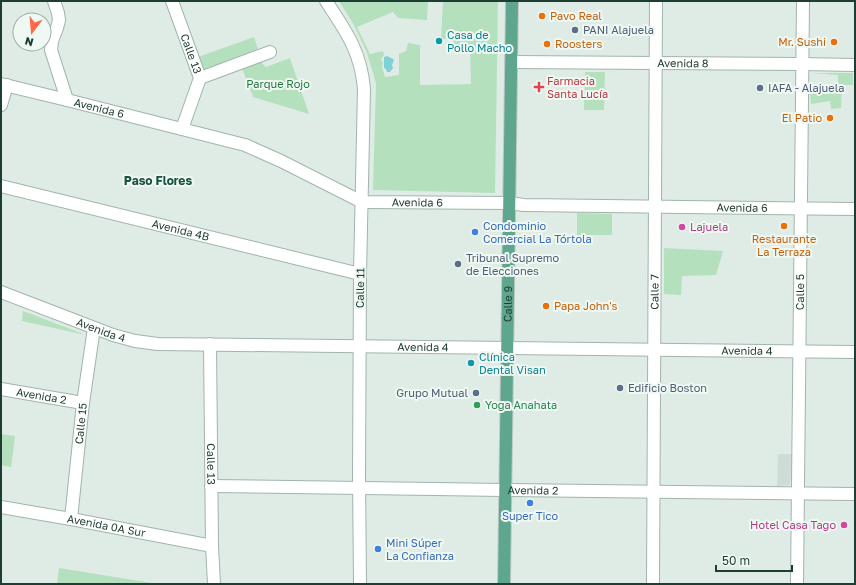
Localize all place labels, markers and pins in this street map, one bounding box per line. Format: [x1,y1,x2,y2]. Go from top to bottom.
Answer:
place label: Pavo Real [550,9,602,22]
marker: Pavo Real [537,11,547,21]
place label: PANI Alajuela [583,23,654,36]
marker: PANI Alajuela [570,25,580,35]
place label: Casa de Pollo Macho [447,28,512,54]
place label: Mr. Sushi [778,35,826,48]
marker: Casa de Pollo Macho [434,36,444,46]
place label: Roosters [555,37,602,50]
marker: Mr. Sushi [829,37,839,47]
marker: Roosters [542,39,552,49]
place label: Farmacia Santa Lucía [547,74,608,100]
place label: IAFA - Alajuela [768,81,844,94]
marker: Farmacia Santa Lucía [534,82,544,92]
marker: IAFA - Alajuela [755,83,765,93]
place label: El Patio [782,111,822,124]
marker: El Patio [825,113,835,123]
place label: Condominio Comercial La Tórtola [483,219,592,245]
place label: Lajuela [690,220,728,233]
marker: Restaurante La Terraza [779,221,789,231]
marker: Lajuela [677,222,687,232]
marker: Condominio Comercial La Tórtola [470,227,480,237]
place label: Restaurante La Terraza [752,232,816,258]
place label: Tribunal Supremo de Elecciones [466,251,559,277]
marker: Tribunal Supremo de Elecciones [453,259,463,269]
place label: Papa John's [554,299,618,312]
marker: Papa John's [541,301,551,311]
place label: Clínica Dental Visan [479,350,546,376]
marker: Clínica Dental Visan [466,358,476,368]
place label: Edificio Boston [628,381,707,394]
marker: Edificio Boston [615,383,625,393]
place label: Grupo Mutual [396,386,468,399]
marker: Grupo Mutual [471,388,481,398]
place label: Yoga Anahata [485,398,557,411]
marker: Yoga Anahata [472,400,482,410]
marker: Super Tico [525,498,535,508]
place label: Super Tico [502,509,559,522]
place label: Hotel Casa Tago [750,518,836,531]
marker: Hotel Casa Tago [839,520,849,530]
place label: Mini Súper La Confianza [386,536,454,562]
marker: Mini Súper La Confianza [373,544,383,554]

